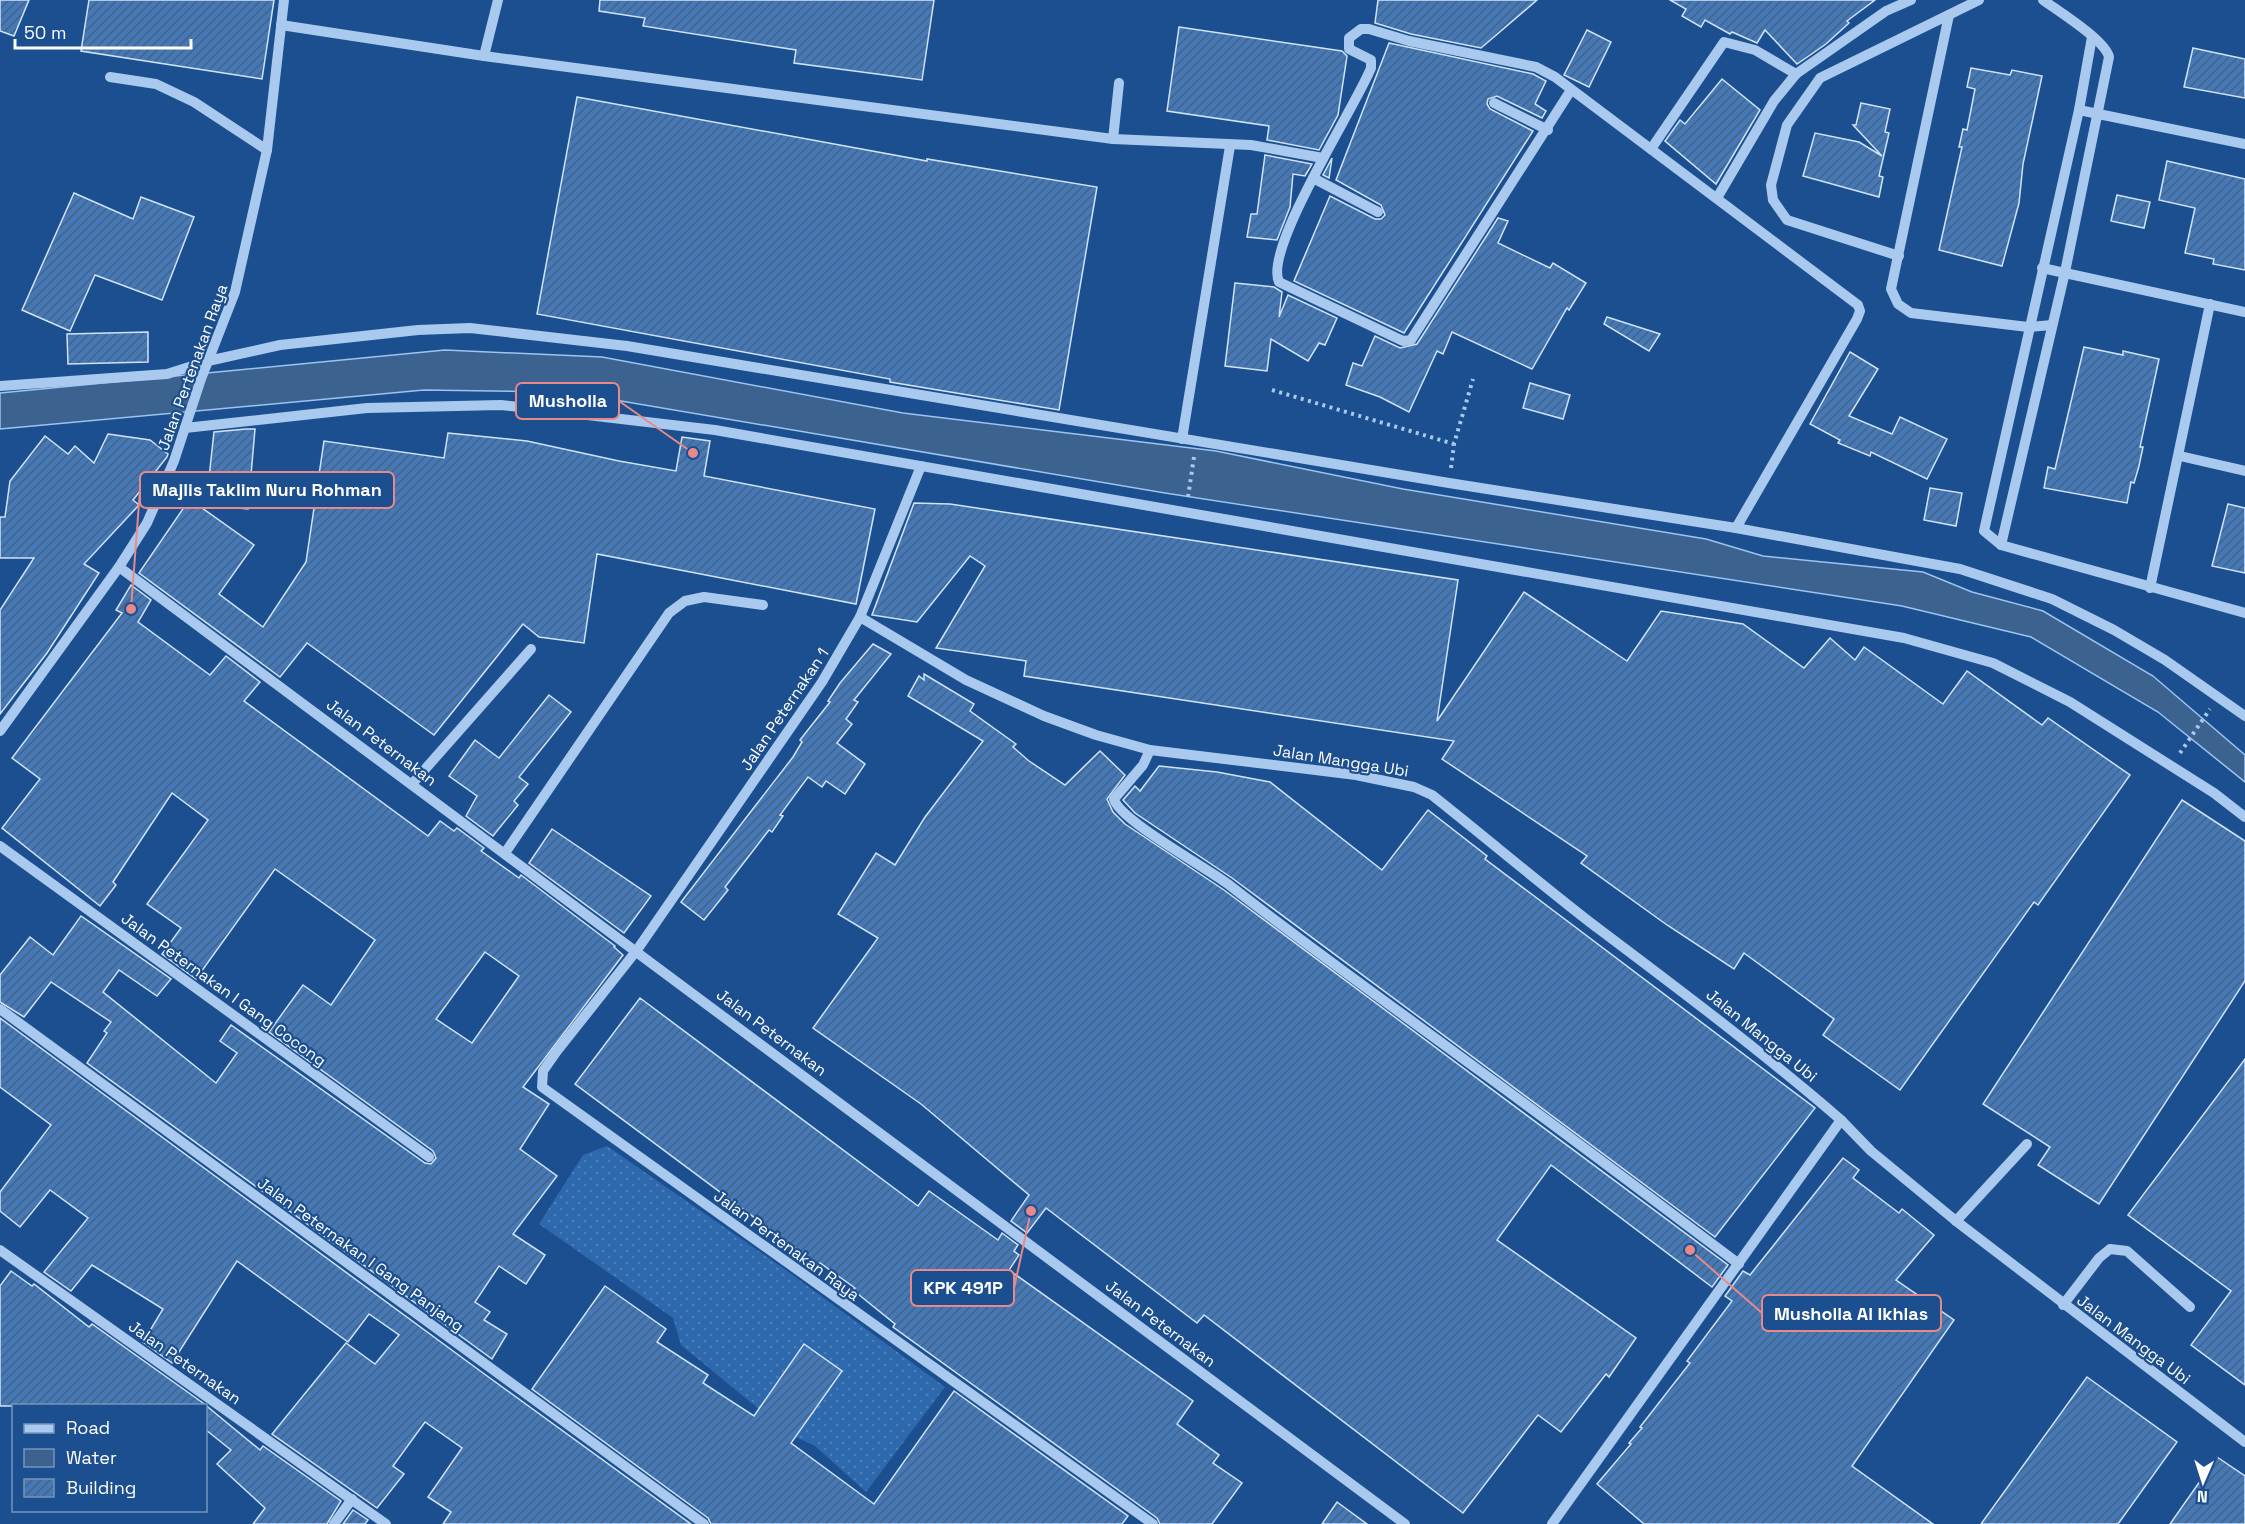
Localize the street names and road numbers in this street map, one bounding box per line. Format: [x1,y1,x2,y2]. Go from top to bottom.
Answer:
street label: Jalan Pertenakan Raya [153,281,232,453]
street label: Jalan Peternakan 1 [736,644,833,775]
street label: Jalan Peternakan [322,694,441,791]
street label: Jalan Mangga Ubi [1272,739,1410,782]
street label: Jalan Peternakan I Gang Cocong [117,908,330,1071]
street label: Jalan Peternakan [712,984,831,1081]
street label: Jalan Mangga Ubi [1702,984,1821,1087]
street label: Jalan Peternakan I Gang Panjang [253,1172,468,1337]
street label: Jalan Pertenakan Raya [710,1185,864,1305]
street label: Jalan Peternakan [1101,1275,1220,1372]
street label: Jalan Mangga Ubi [2073,1290,2195,1389]
street label: Jalan Peternakan [124,1316,245,1409]

